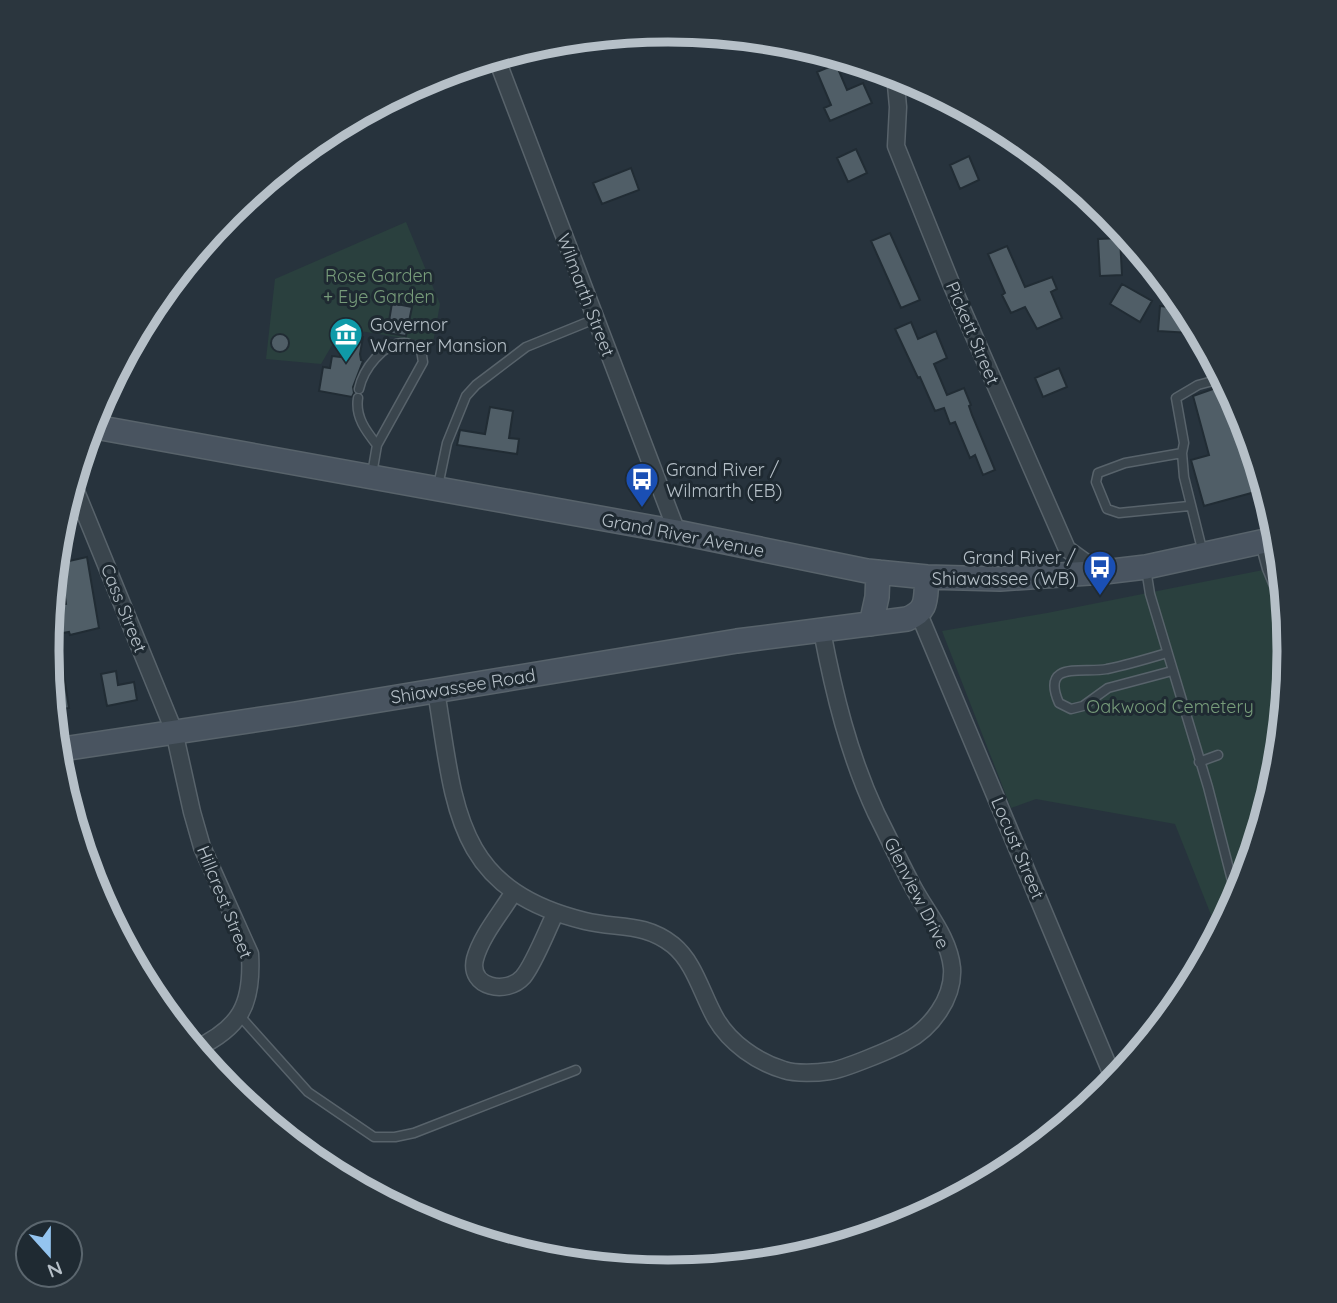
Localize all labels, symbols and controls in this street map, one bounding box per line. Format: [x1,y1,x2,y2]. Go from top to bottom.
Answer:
street label: Wilmarth Street [552,230,620,360]
park label: Rose Garden + Eye Garden [323,264,435,308]
street label: Pickett Street [941,278,1005,388]
place label: Governor Warner Mansion [370,313,507,357]
museum icon: Governor Warner Mansion [327,315,365,364]
place label: Grand River / Wilmarth (EB) [666,458,782,502]
bus stop icon: Grand River / Wilmarth (EB) [623,460,661,509]
street label: Grand River Avenue [600,508,766,562]
place label: Grand River / Shiawassee (WB) [932,546,1077,590]
bus stop icon: Grand River / Shiawassee (WB) [1081,548,1119,597]
street label: Cass Street [96,560,152,656]
street label: Shiawassee Road [389,663,537,709]
park label: Oakwood Cemetery [1086,695,1254,718]
street label: Locust Street [986,793,1050,903]
street label: Glenview Drive [879,833,955,953]
street label: Hillcrest Street [192,842,258,962]
north arrow [14,1219,84,1289]
text: N [44,1256,66,1284]

